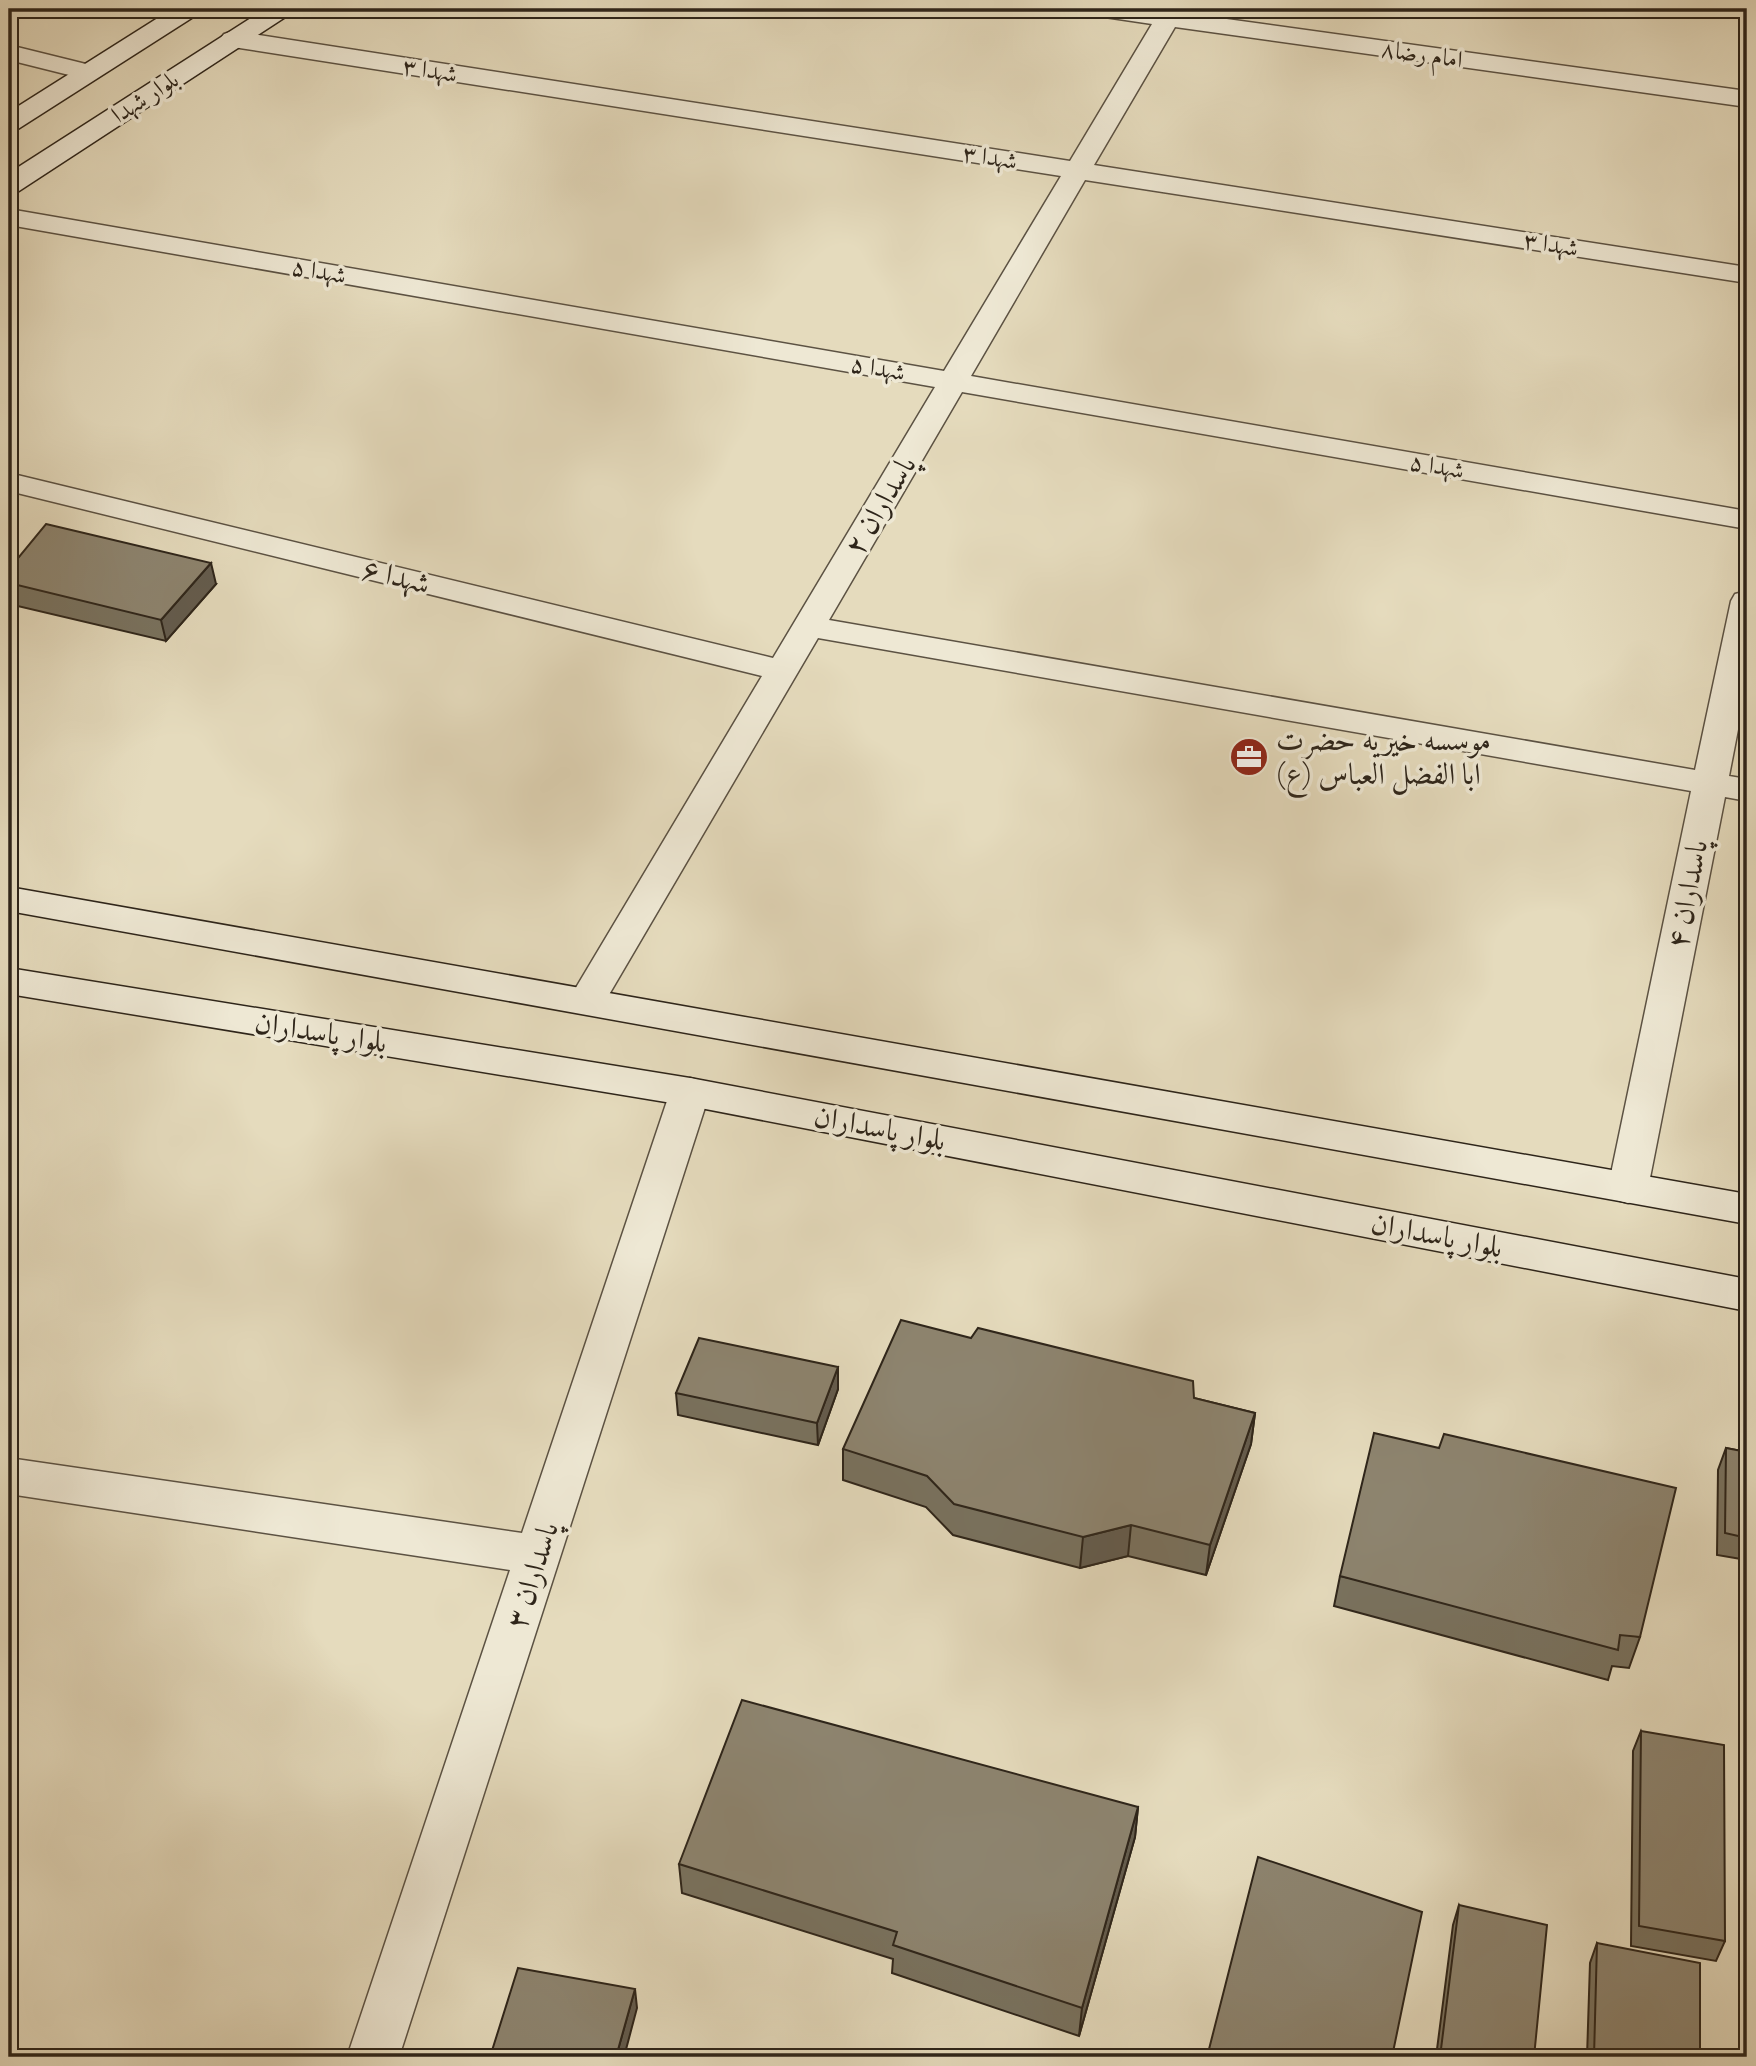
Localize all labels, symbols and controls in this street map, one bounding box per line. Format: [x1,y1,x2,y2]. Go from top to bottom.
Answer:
street label: امام رضا۸ [1379,33,1465,80]
street label: شهدا ۳ [400,51,459,93]
street label: بلوار شهدا [106,64,186,133]
street label: شهدا ۳ [960,138,1019,180]
street label: شهدا ۳ [1521,225,1580,267]
street label: شهدا ۵ [289,251,349,294]
street label: شهدا ۵ [848,348,908,391]
street label: شهدا ۵ [1407,446,1467,489]
street label: پاسداران ۲ [835,447,930,564]
street label: شهدا ۶ [357,549,434,608]
place label: موسسه خیریه حضرت ابا الفضل العباس (ع) [1276,721,1491,799]
office icon: موسسه خیریه حضرت ابا الفضل العباس (ع) [1228,736,1270,778]
street label: پاسداران ۴ [1658,835,1721,952]
street label: بلوار پاسداران [251,1003,390,1066]
street label: بلوار پاسداران [810,1097,949,1164]
street label: بلوار پاسداران [1367,1204,1506,1271]
street label: پاسداران ۳ [497,1516,572,1635]

